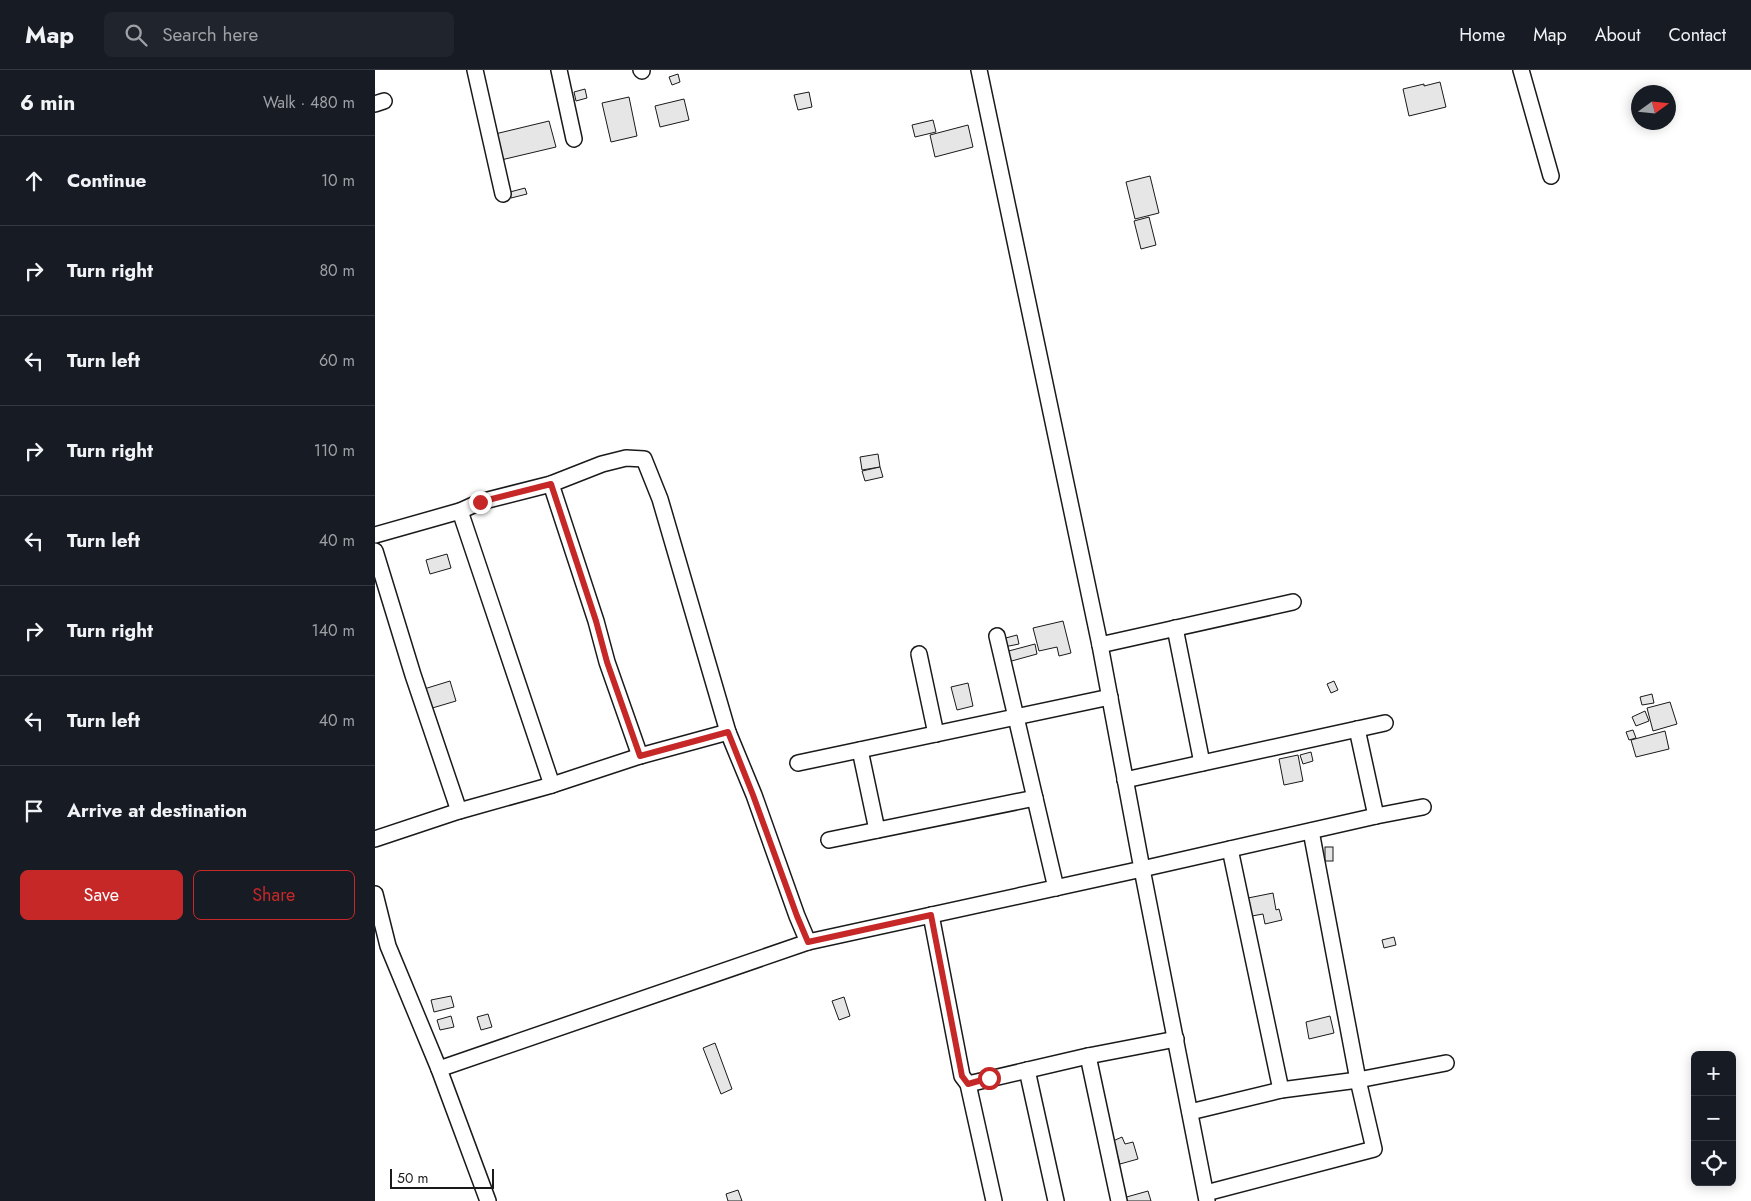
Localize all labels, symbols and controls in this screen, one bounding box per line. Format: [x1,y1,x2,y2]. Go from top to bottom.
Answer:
search box [104,12,454,57]
text: Map [25,17,74,52]
icon: search [122,21,150,49]
text: Search here [162,21,258,48]
text: Home [1459,22,1505,48]
text: Map [1533,22,1567,48]
text: About [1595,22,1640,48]
text: Contact [1668,22,1726,48]
north arrow [1631,85,1676,130]
text: 6 min [20,88,75,118]
text: Walk · 480 m [263,91,355,114]
icon: ahead [20,167,48,195]
text: Continue [67,167,146,194]
text: 10 m [321,169,355,192]
icon: right [20,257,48,285]
text: Turn right [67,257,153,284]
text: 80 m [319,259,355,282]
icon: left [20,347,48,375]
text: Turn left [67,347,140,374]
text: 60 m [319,349,355,372]
icon: right [20,437,48,465]
text: Turn right [67,437,153,464]
text: 110 m [314,439,355,462]
route end [469,491,492,514]
icon: left [20,527,48,555]
text: Turn left [67,527,140,554]
text: 40 m [319,529,355,552]
icon: right [20,617,48,645]
text: Turn right [67,617,153,644]
text: 140 m [312,619,355,642]
icon: left [20,707,48,735]
text: Turn left [67,707,140,734]
text: 40 m [319,709,355,732]
icon: arrive [20,797,48,825]
text: Arrive at destination [67,797,247,824]
button: Save [20,870,183,920]
button: Share [193,870,355,920]
map controls [1691,1051,1736,1186]
button: + [1691,1051,1736,1096]
route start [978,1067,1001,1090]
button: − [1691,1096,1736,1141]
button: locate [1691,1141,1736,1186]
scale bar [390,1166,494,1189]
text: 50 m [397,1168,428,1188]

